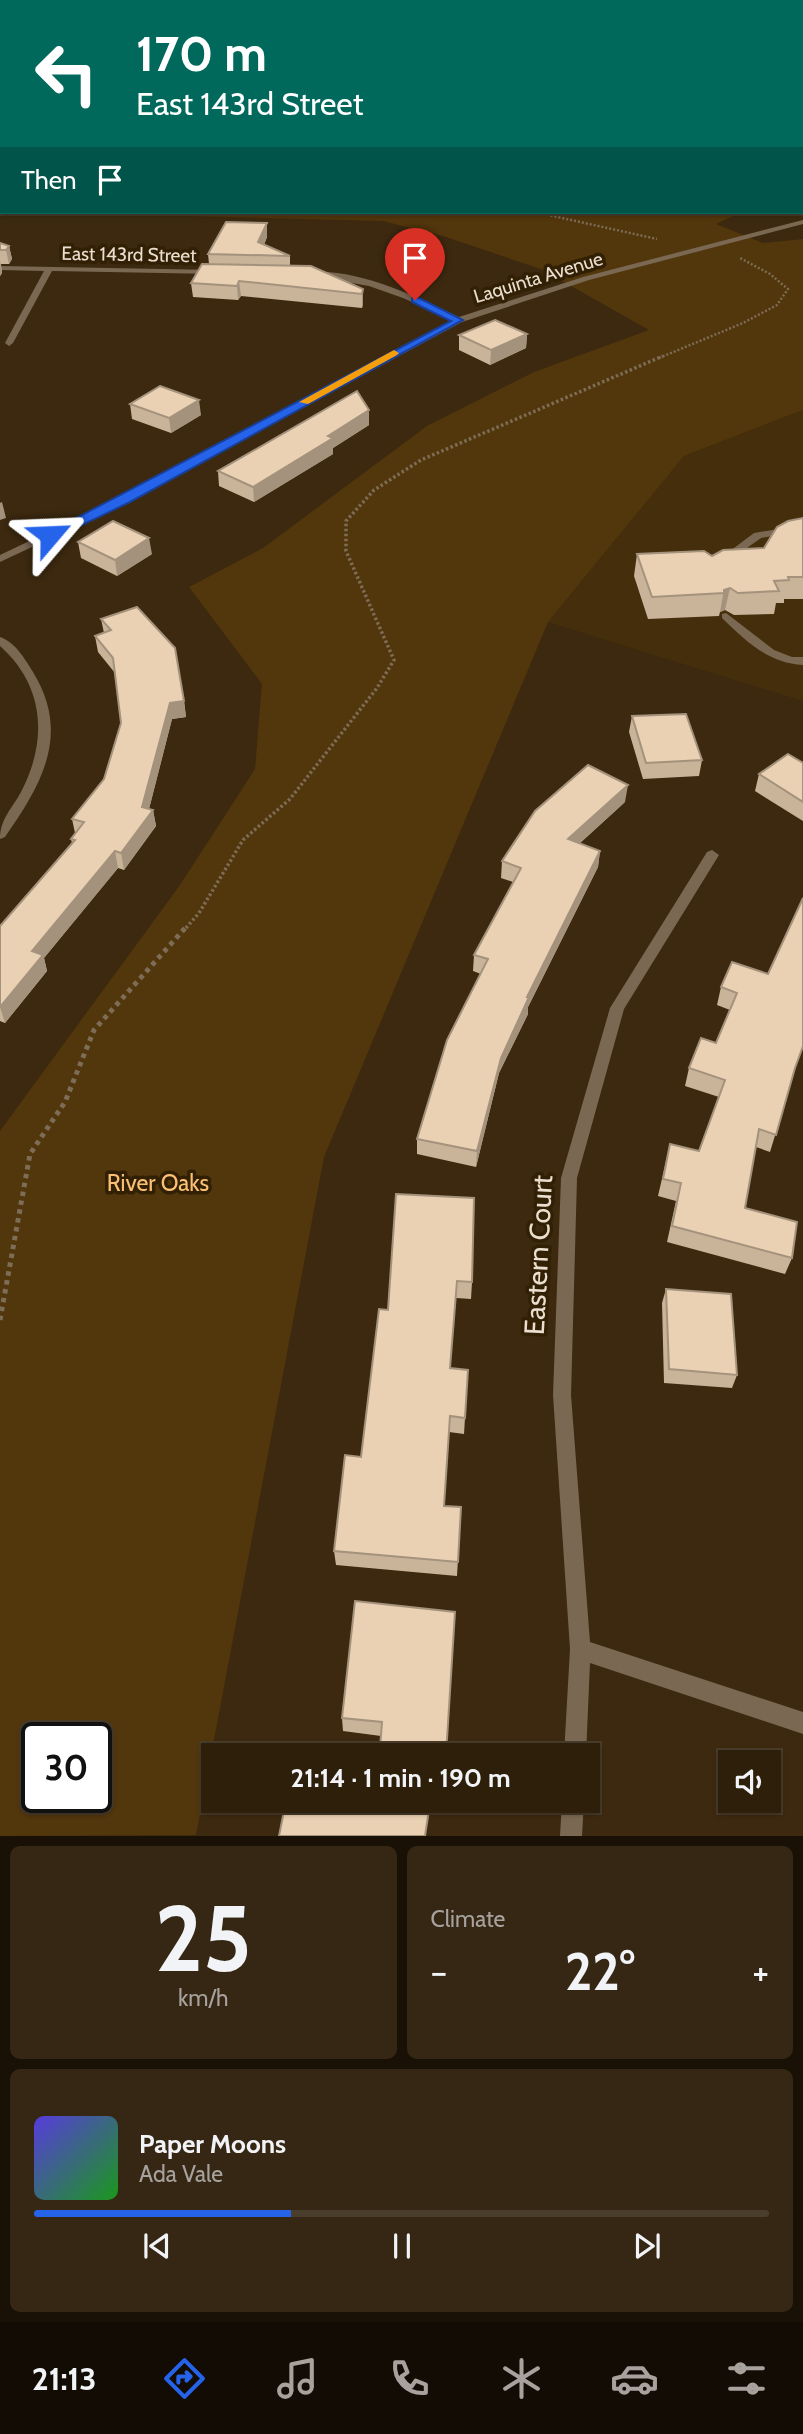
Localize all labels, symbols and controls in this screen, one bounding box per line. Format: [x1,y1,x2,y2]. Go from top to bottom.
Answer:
text: 170 m [136,24,267,83]
icon: left [21,28,112,119]
text: East 143rd Street [136,84,363,123]
icon: arrive [91,161,129,199]
text: Then [21,164,77,196]
pin [385,228,445,300]
icon: arrive [396,239,434,277]
street label: East 143rd Street [61,242,197,267]
street label: Laquinta Avenue [471,247,606,308]
position arrow [13,498,87,572]
park label: River Oaks [107,1169,209,1197]
street label: Eastern Court [517,1174,559,1336]
speed limit sign: 30 [21,1722,112,1813]
map controls [718,1750,781,1813]
button: sound [718,1750,781,1813]
text: 21:14 · 1 min · 190 m [291,1762,510,1794]
text: 25 [155,1883,252,1994]
text: Climate [431,1905,505,1933]
text: 22° [565,1940,635,2003]
text: − [431,1948,447,1995]
text: + [752,1948,769,1995]
text: km/h [178,1984,228,2012]
text: Paper Moons [139,2128,286,2160]
text: Ada Vale [139,2160,223,2188]
icon: previous [138,2227,176,2265]
icon: pause [383,2227,421,2265]
icon: next [628,2227,666,2265]
icon: directions [160,2354,209,2403]
icon: music [273,2354,322,2403]
icon: phone [385,2354,434,2403]
icon: climate [497,2354,546,2403]
icon: car [610,2354,659,2403]
icon: filters [722,2354,771,2403]
text: 21:13 [32,2359,97,2398]

